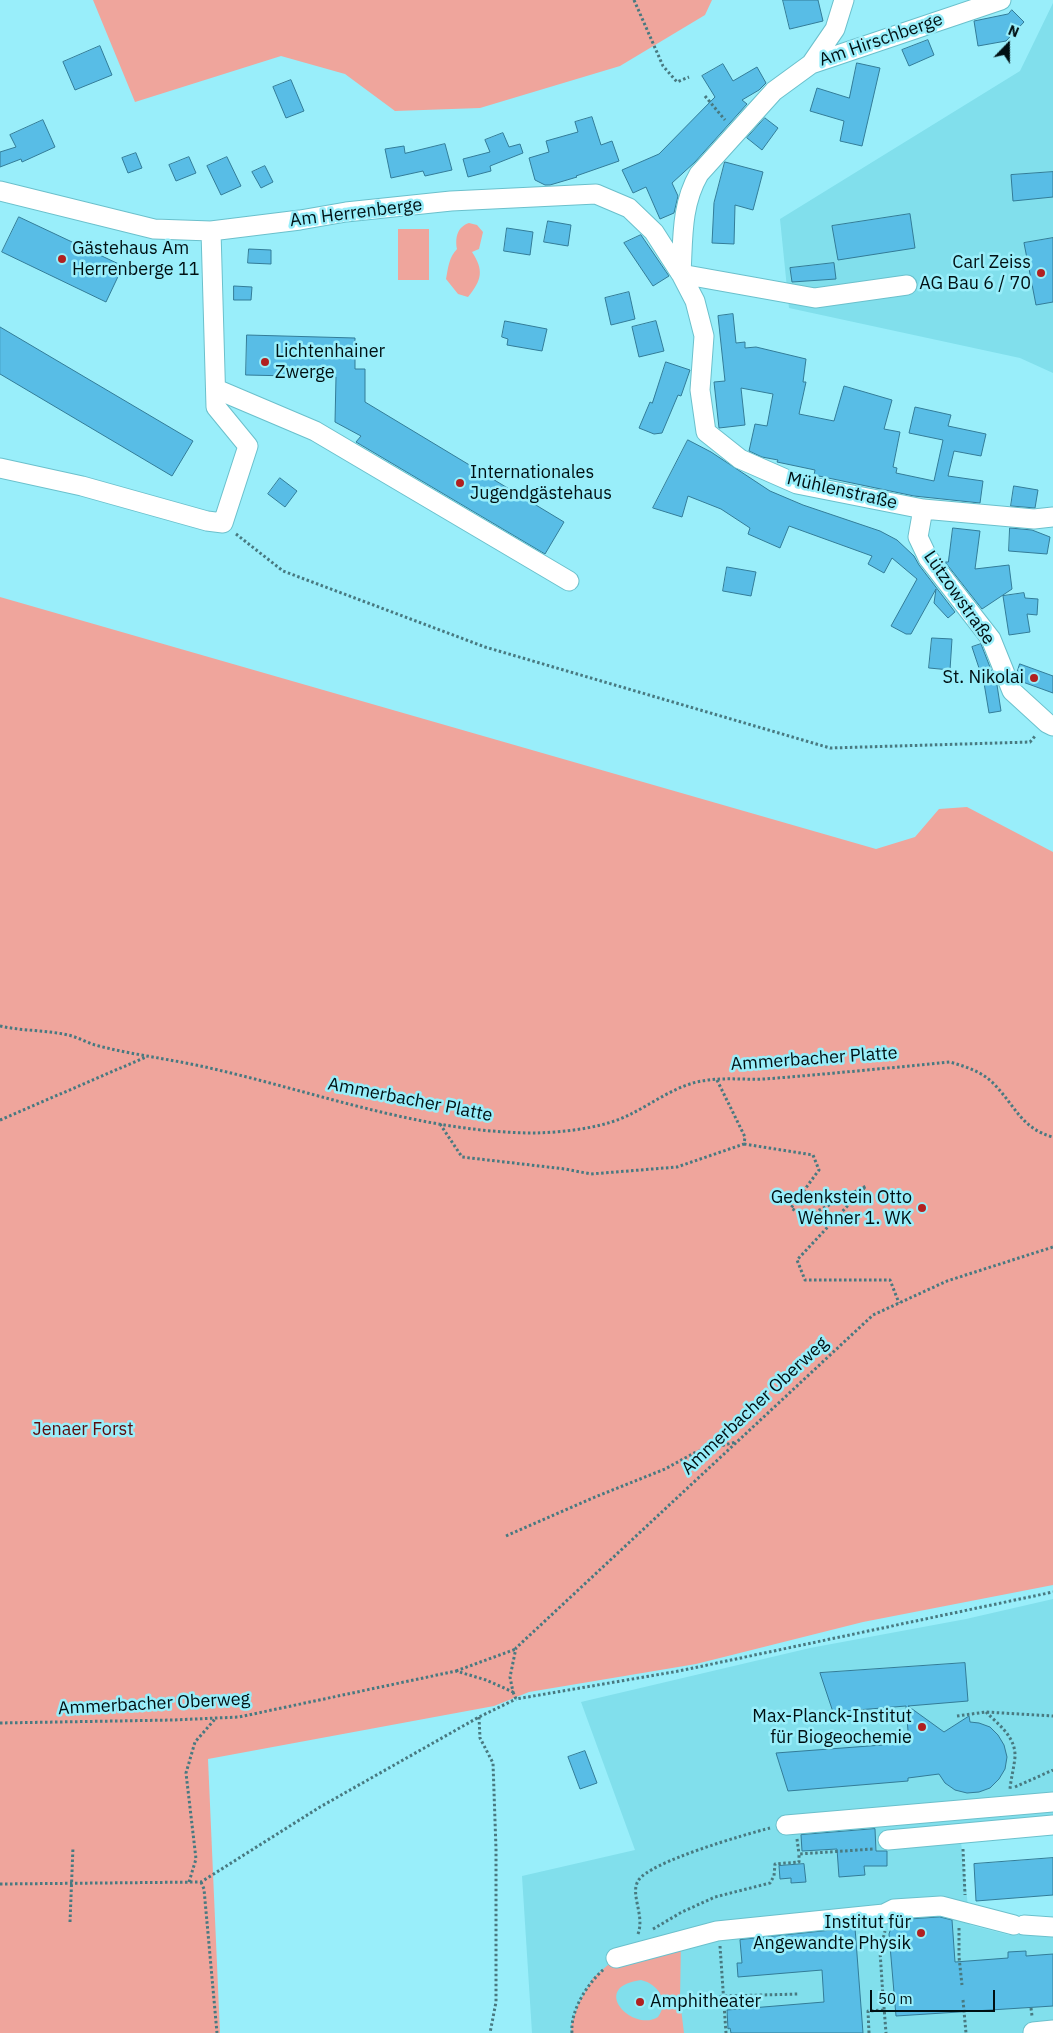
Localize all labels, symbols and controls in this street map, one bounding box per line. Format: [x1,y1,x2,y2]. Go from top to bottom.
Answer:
street label: Am Hirschberge [816,9,946,71]
north arrow [983,20,1033,70]
text: N [1006,21,1022,41]
street label: Am Herrenberge [289,194,423,232]
place label: Gästehaus Am Herrenberge 11 [72,238,199,280]
place label: Carl Zeiss AG Bau 6 / 70 [919,252,1031,294]
marker: Gästehaus Am Herrenberge 11 [56,253,68,265]
marker: Carl Zeiss AG Bau 6 / 70 [1035,267,1047,279]
place label: Lichtenhainer Zwerge [275,341,385,384]
marker: Lichtenhainer Zwerge [259,356,271,368]
place label: Internationales Jugendgästehaus [470,462,612,504]
street label: Mühlenstraße [785,468,899,514]
marker: Internationales Jugendgästehaus [454,477,466,489]
street label: Lützowstraße [919,547,999,649]
place label: St. Nikolai [943,667,1024,689]
marker: St. Nikolai [1028,672,1040,684]
street label: Ammerbacher Platte [730,1042,898,1076]
street label: Ammerbacher Platte [326,1073,494,1127]
place label: Gedenkstein Otto Wehner 1. WK [771,1187,912,1230]
marker: Gedenkstein Otto Wehner 1. WK [916,1202,928,1214]
street label: Ammerbacher Oberweg [677,1332,833,1480]
park label: Jenaer Forst [33,1419,133,1441]
street label: Ammerbacher Oberweg [57,1688,251,1720]
place label: Max-Planck-Institut für Biogeochemie [752,1706,912,1748]
marker: Max-Planck-Institut für Biogeochemie [916,1721,928,1733]
place label: Institut für Angewandte Physik [753,1912,911,1955]
marker: Institut für Angewandte Physik [915,1927,927,1939]
scale bar [873,1980,998,2012]
text: 50 m [878,1989,913,2008]
place label: Amphitheater [650,1991,761,2013]
marker: Amphitheater [634,1996,646,2008]

